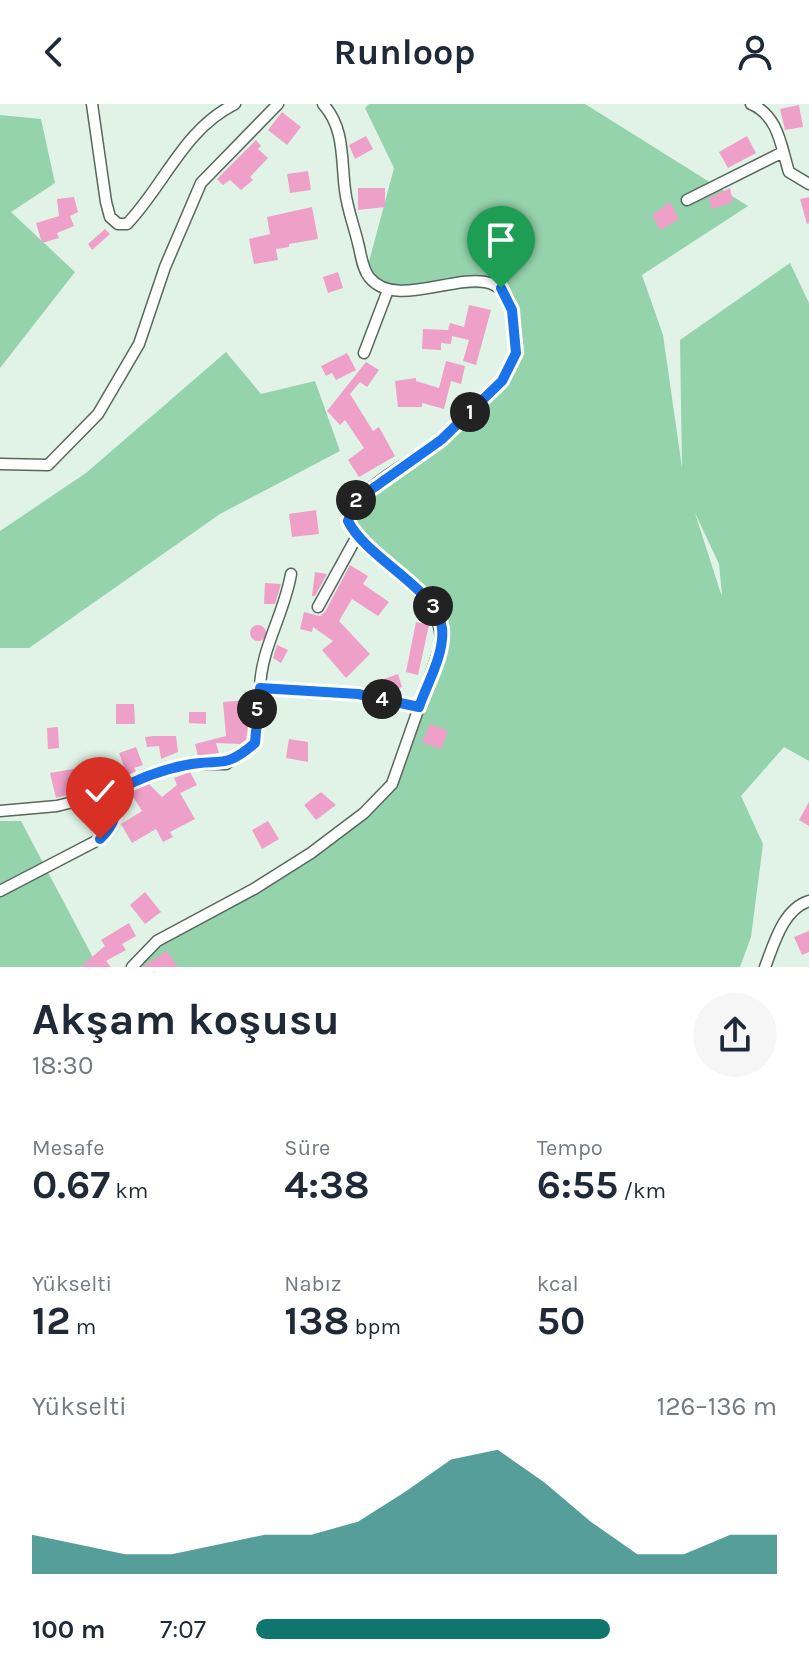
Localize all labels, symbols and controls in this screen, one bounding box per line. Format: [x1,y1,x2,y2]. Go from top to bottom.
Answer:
icon: back [32,30,76,74]
icon: person [733,30,777,74]
text: Runloop [334,31,475,73]
pin [467,206,535,288]
icon: arrive [479,218,523,262]
pin: 1 [450,392,490,432]
text: 1 [466,399,474,425]
pin: 2 [336,480,376,520]
text: 2 [349,487,363,513]
pin: 3 [413,586,453,626]
text: 3 [426,593,440,619]
pin: 4 [362,679,402,719]
text: 4 [375,686,389,712]
pin: 5 [237,689,277,729]
text: 5 [251,696,263,722]
pin [66,757,134,839]
icon: check [78,769,122,813]
button: share [693,993,777,1077]
text: Akşam koşusu [32,994,340,1045]
text: 18:30 [32,1050,93,1081]
text: Mesafe [32,1135,104,1161]
text: Süre [284,1135,330,1161]
text: Tempo [537,1135,603,1161]
text: 0.67 [32,1161,110,1208]
text: 4:38 [284,1161,370,1208]
text: 6:55 [537,1161,618,1208]
text: km [110,1178,148,1204]
text: /km [618,1178,666,1204]
text: Yükselti [32,1271,112,1297]
text: Nabız [284,1271,342,1297]
text: kcal [537,1271,579,1297]
text: 12 [32,1297,70,1344]
text: 138 [284,1297,349,1344]
text: 50 [537,1297,585,1344]
text: m [70,1314,96,1340]
text: bpm [349,1314,401,1340]
text: Yükselti [32,1391,127,1422]
text: 126–136 m [657,1391,777,1422]
text: 100 m [32,1614,105,1645]
text: 7:07 [160,1614,206,1645]

